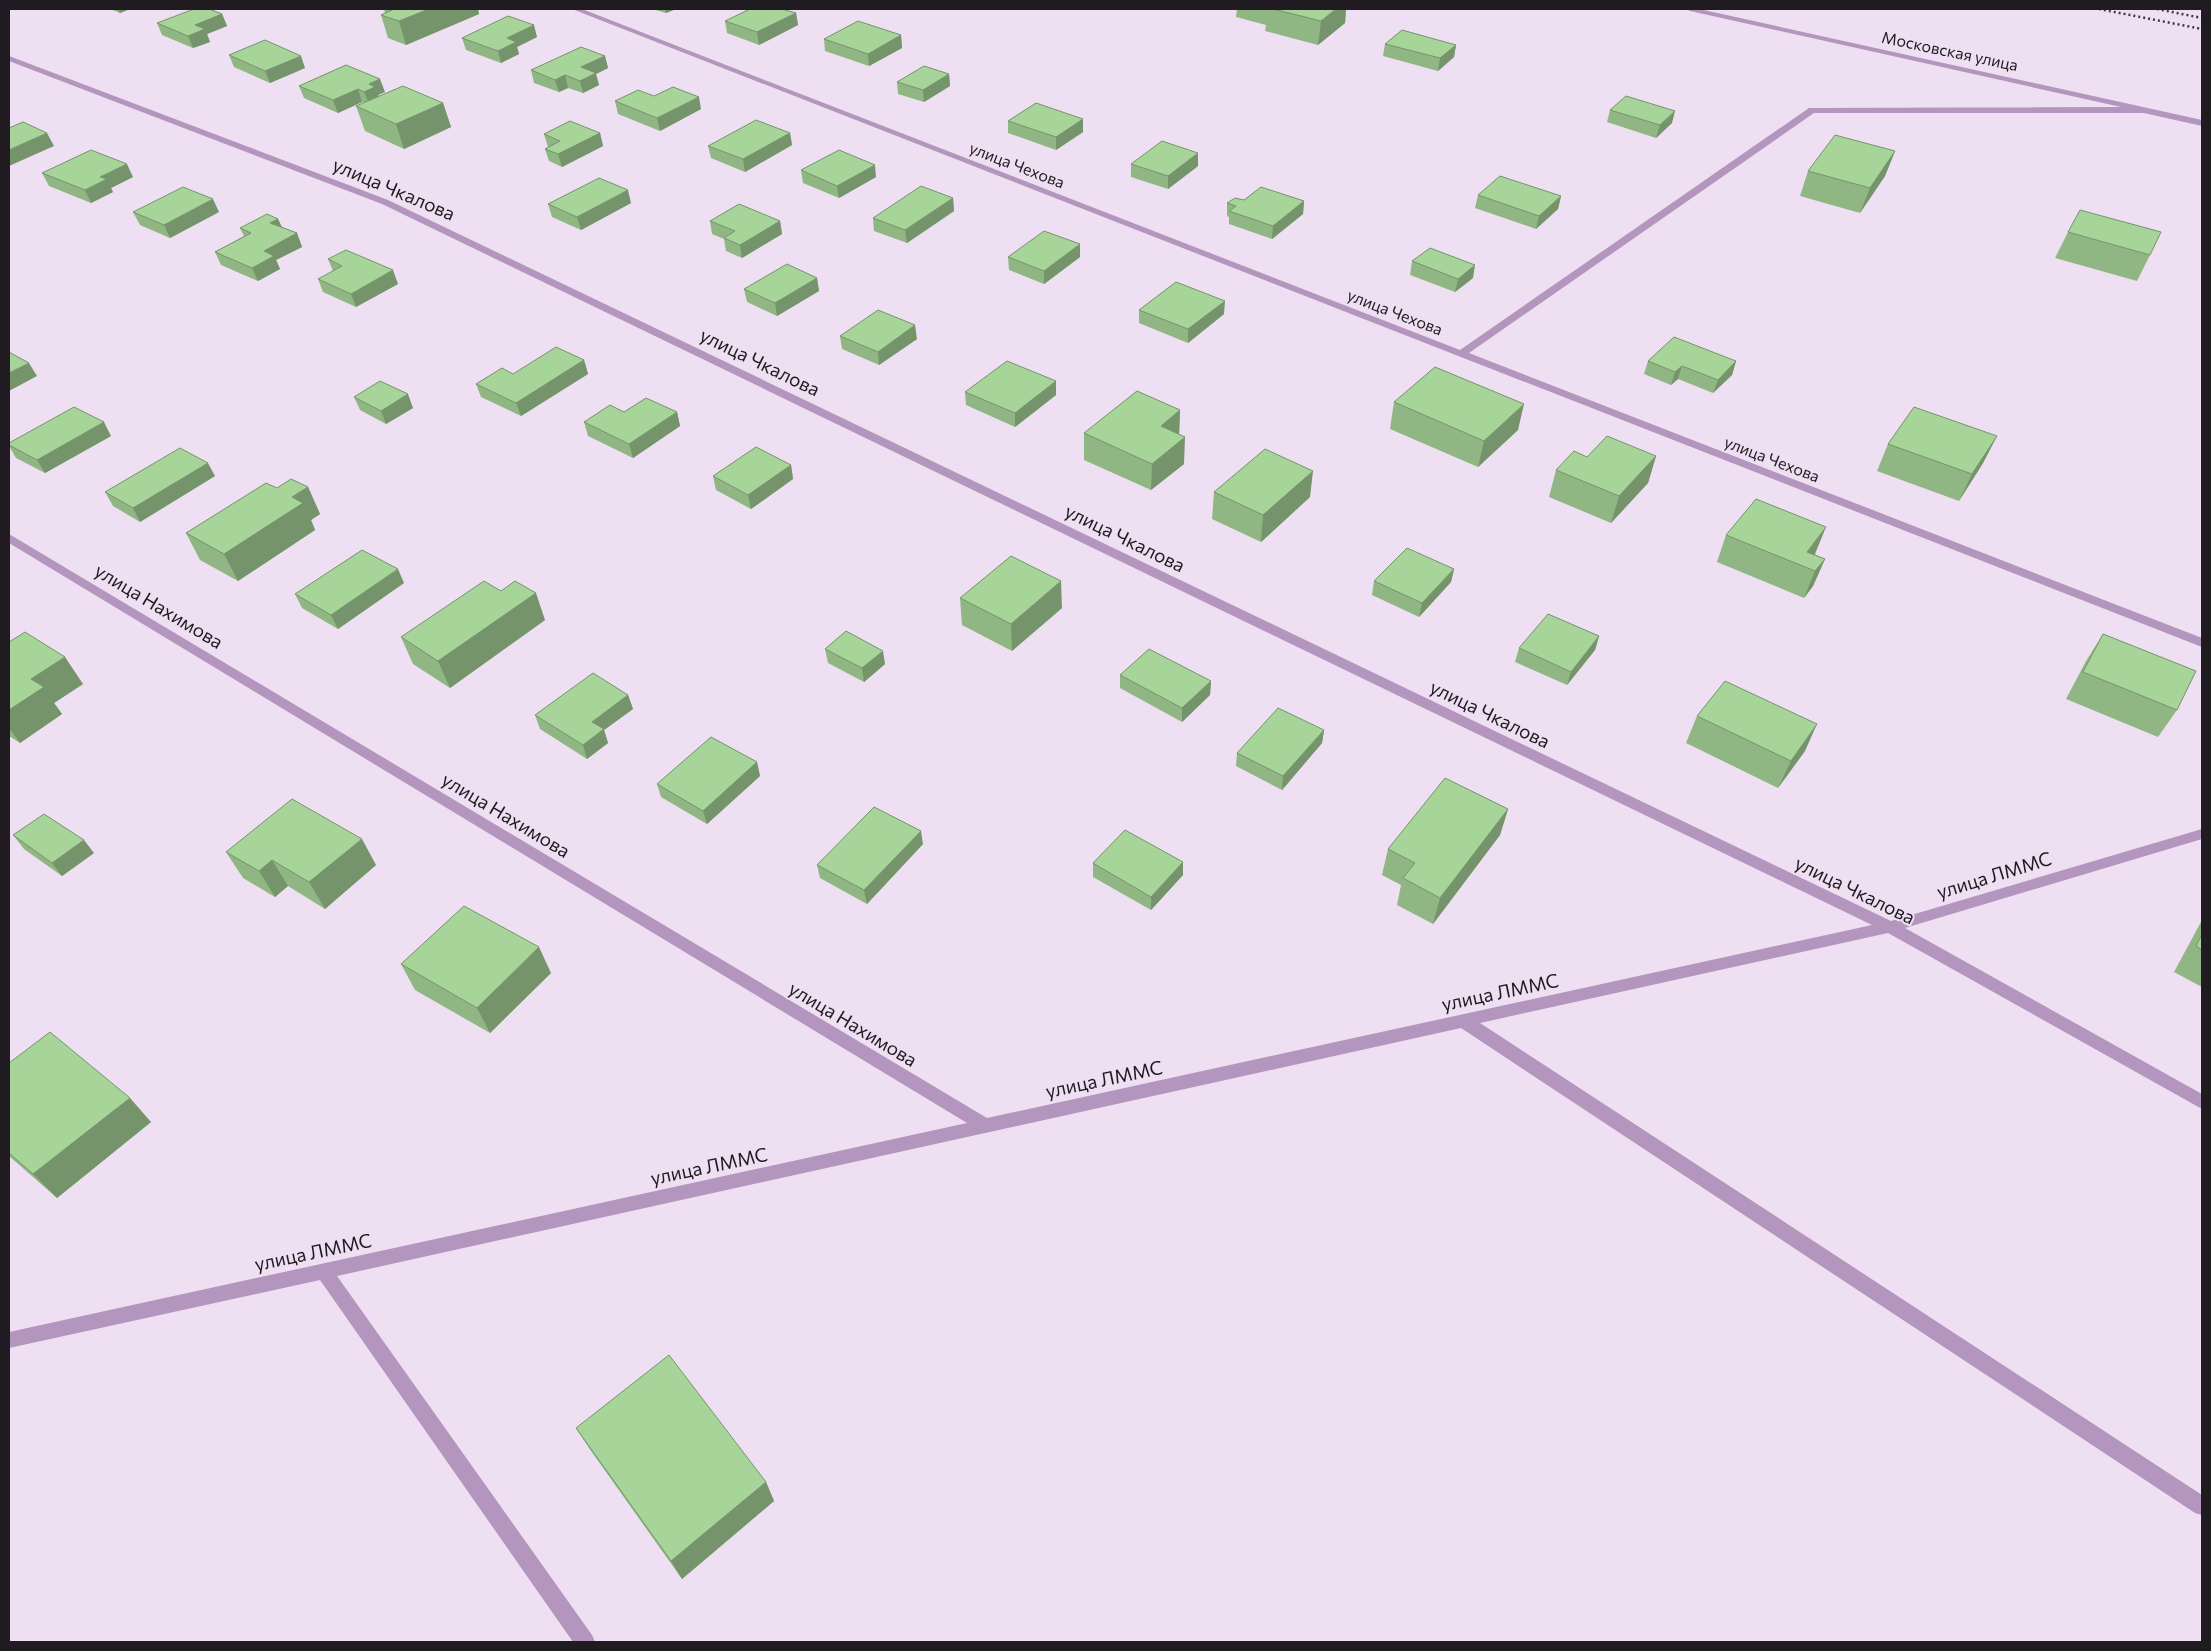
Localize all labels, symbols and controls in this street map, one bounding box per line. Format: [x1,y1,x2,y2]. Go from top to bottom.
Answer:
street label: Московская улица [1880,27,2020,74]
street label: улица Чехова [967,138,1068,191]
street label: улица Чкалова [330,152,459,225]
street label: улица Чехова [1345,285,1446,338]
street label: улица Чкалова [696,323,824,401]
street label: улица Чехова [1722,432,1823,485]
street label: улица Чкалова [1061,499,1189,577]
street label: улица Нахимова [91,558,228,653]
street label: улица Чкалова [1426,675,1554,753]
street label: улица Нахимова [438,767,575,862]
street label: улица ЛММС [1934,846,2054,903]
street label: улица Чкалова [1791,851,1919,929]
street label: улица ЛММС [1439,968,1560,1015]
street label: улица Нахимова [785,976,922,1071]
street label: улица ЛММС [1043,1055,1164,1102]
street label: улица ЛММС [648,1142,769,1189]
street label: улица ЛММС [252,1228,373,1275]

